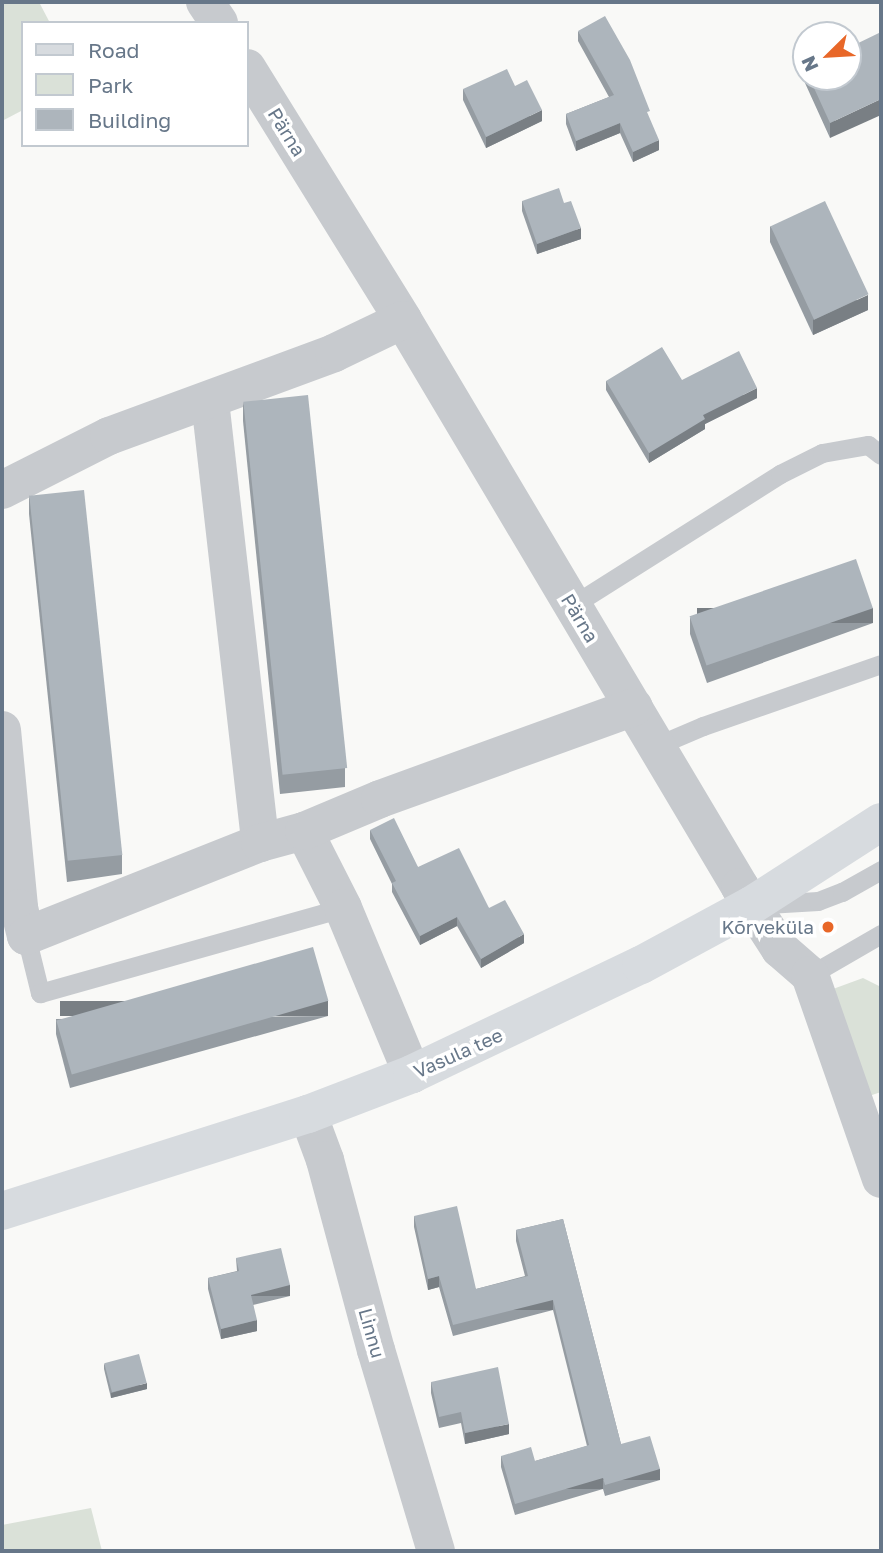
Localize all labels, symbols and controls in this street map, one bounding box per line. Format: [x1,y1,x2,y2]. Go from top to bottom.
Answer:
legend [21,21,248,147]
north arrow [792,21,862,91]
text: Road [88,37,139,63]
text: N [796,53,823,75]
text: Park [88,72,133,98]
street label: Pärna [263,104,311,160]
text: Building [88,107,171,133]
street label: Pärna [557,589,603,647]
place label: Kõrveküla [722,916,814,938]
marker: Kõrveküla [820,919,836,935]
street label: Vasula tee [410,1023,506,1083]
street label: Linnu [354,1305,390,1361]

